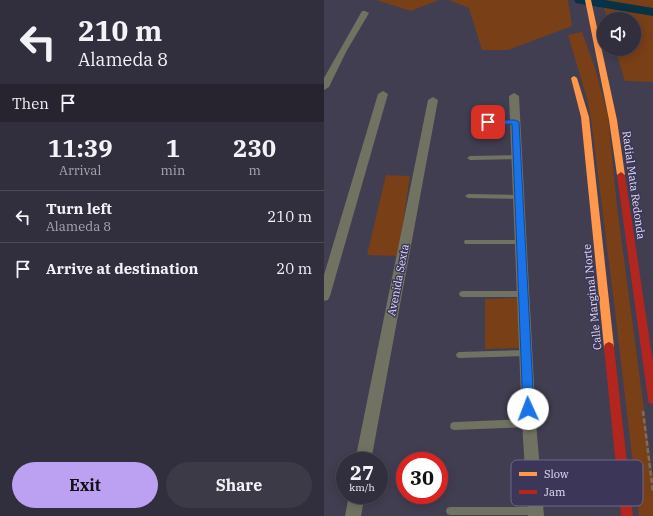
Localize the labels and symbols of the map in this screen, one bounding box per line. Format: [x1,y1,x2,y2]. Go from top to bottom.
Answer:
pin [471,105,505,139]
street label: Radial Mata Redonda [619,130,649,240]
street label: Avenida Sexta [384,243,412,317]
street label: Calle Marginal Norte [579,243,605,351]
position arrow [507,388,549,430]
speed limit sign: 30 [396,452,448,504]
legend [511,460,643,506]
text: Slow [544,467,569,481]
text: Jam [544,485,566,499]

